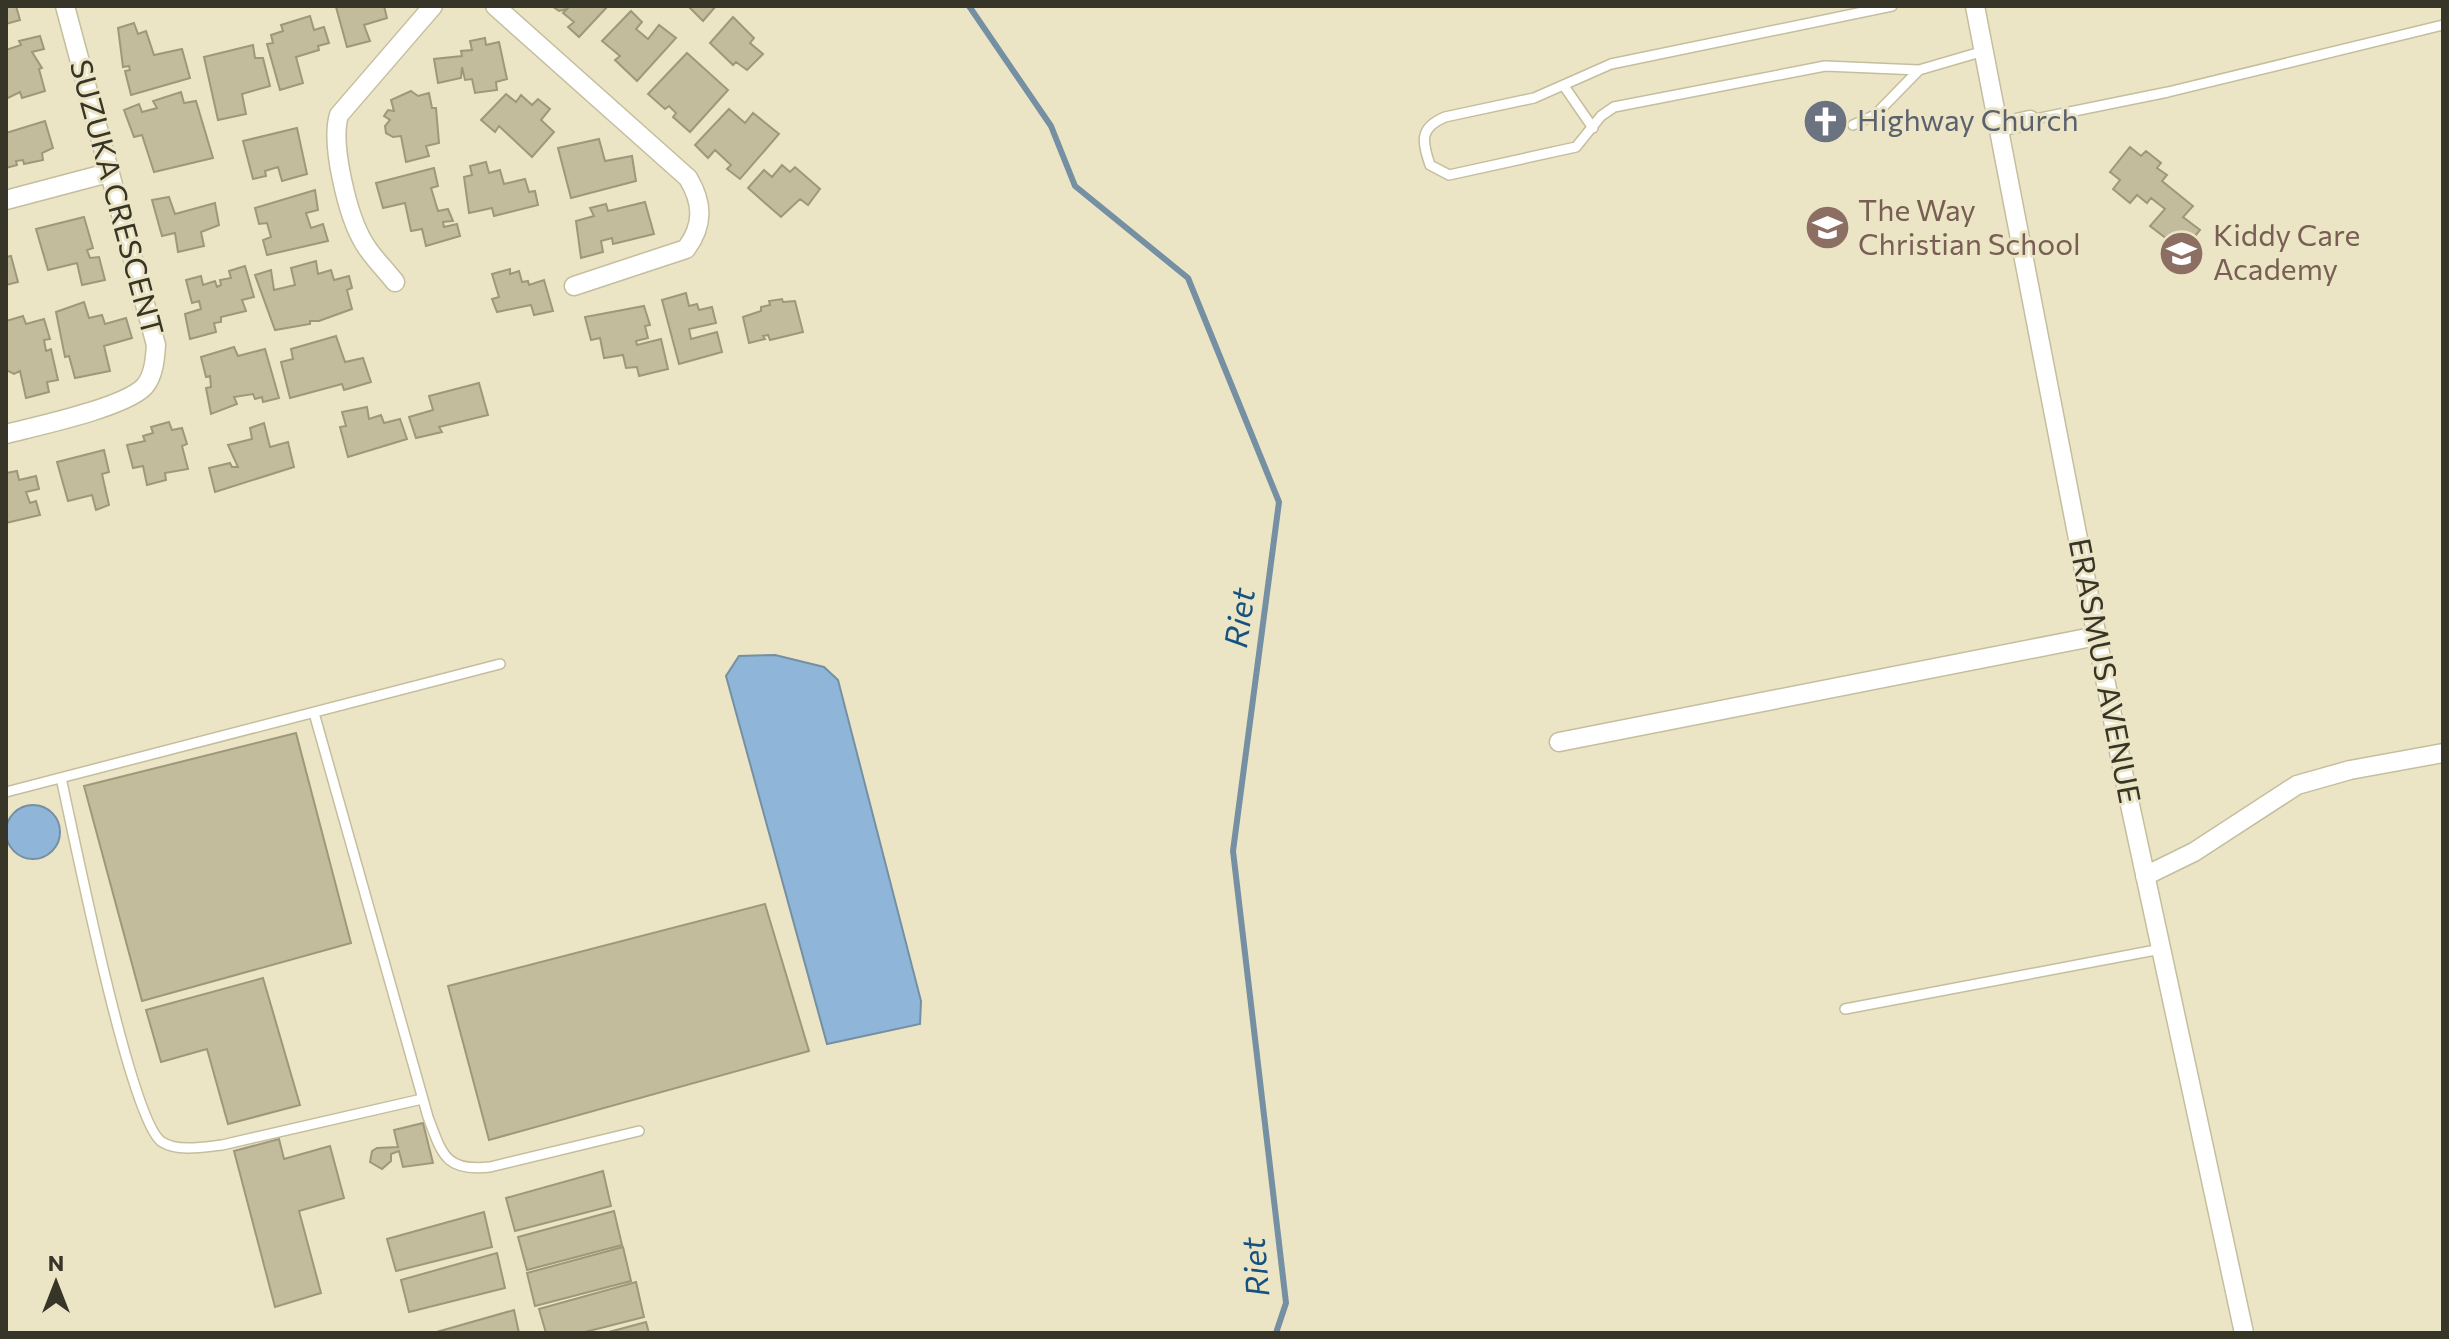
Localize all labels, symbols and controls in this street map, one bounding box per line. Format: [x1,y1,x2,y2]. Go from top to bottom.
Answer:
street label: SUZUKA CRESCENT [64,55,173,339]
church icon: Highway Church [1802,97,1850,145]
place label: Highway Church [1857,100,2079,137]
place label: The Way Christian School [1858,190,2081,261]
school or university icon: The Way Christian School [1803,204,1851,252]
place label: Kiddy Care Academy [2213,215,2360,286]
school or university icon: Kiddy Care Academy [2158,229,2206,277]
street label: ERASMUS AVENUE [2063,535,2150,806]
water label: Riet [1214,585,1262,650]
water label: Riet [1231,1235,1277,1299]
north arrow [16,1243,96,1323]
text: N [48,1249,64,1276]

